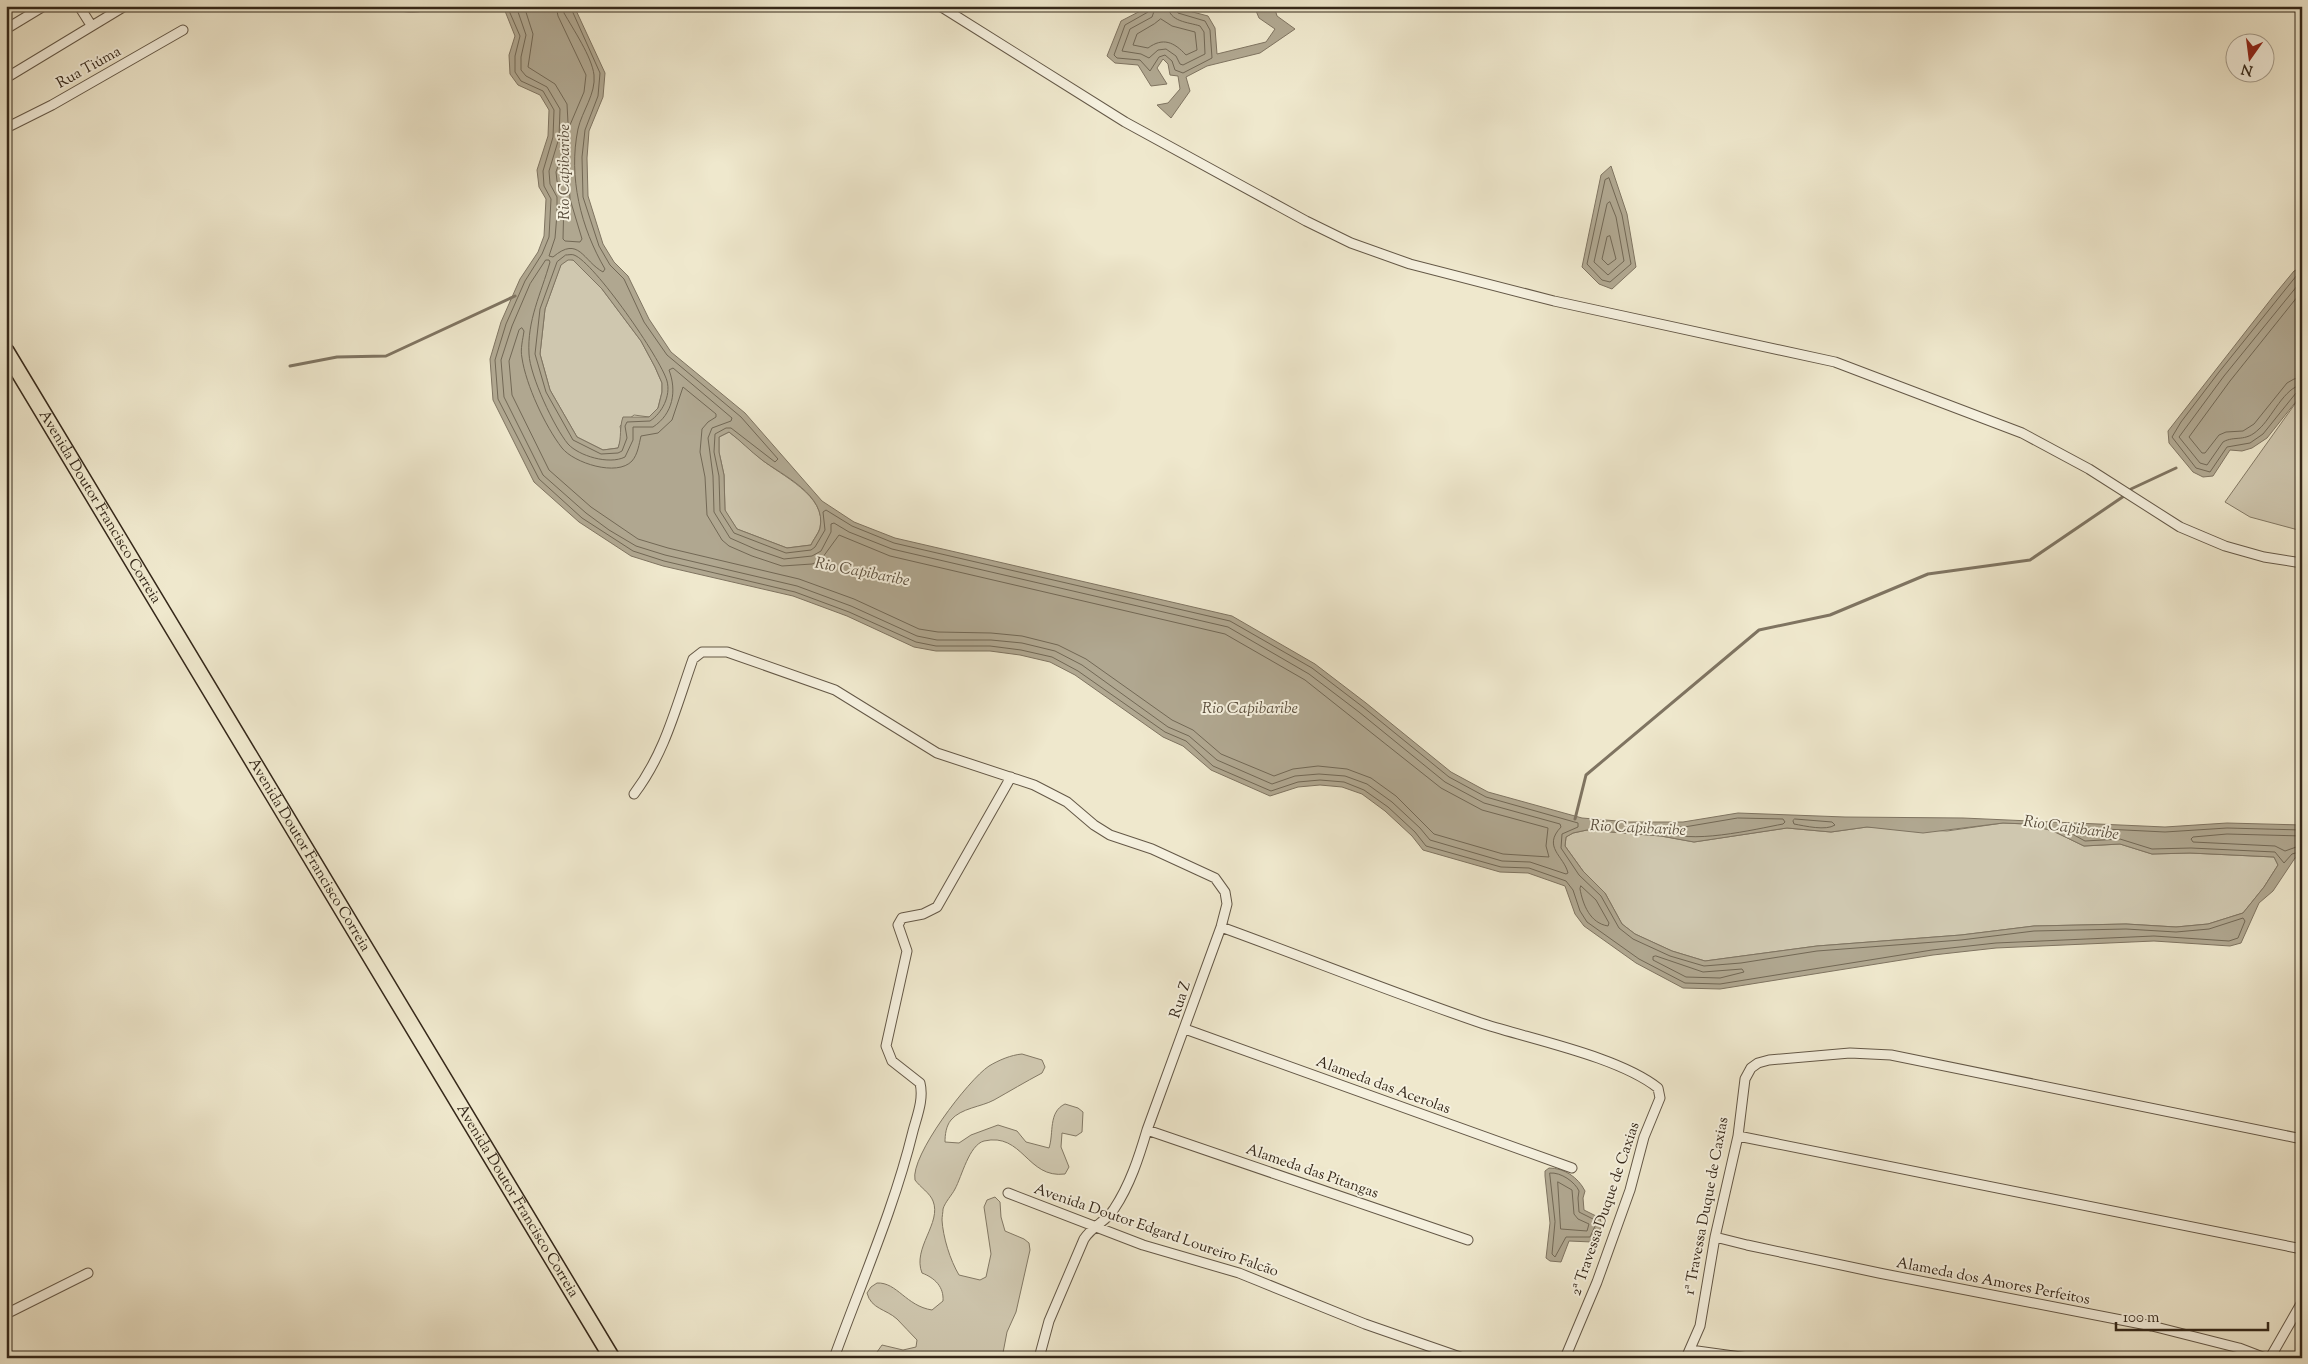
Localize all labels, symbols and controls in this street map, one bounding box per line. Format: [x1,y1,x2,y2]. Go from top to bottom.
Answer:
north arrow [2226,32,2276,82]
street label: Rua Tiúma [53,42,125,94]
text: N [2239,58,2255,80]
water label: Rio Capibaribe [554,124,577,220]
street label: Avenida Doutor Francisco Correia [34,406,166,608]
water label: Rio Capibaribe [813,553,911,593]
water label: Rio Capibaribe [1202,698,1298,721]
street label: Avenida Doutor Francisco Correia [243,754,376,956]
water label: Rio Capibaribe [2022,811,2120,847]
water label: Rio Capibaribe [1589,815,1687,843]
street label: Rua Z [1165,978,1197,1021]
street label: Alameda das Acerolas [1313,1052,1453,1120]
street label: Avenida Doutor Francisco Correia [451,1100,584,1302]
street label: 1ª Travessa Duque de Caxias [1679,1115,1735,1297]
street label: 2ª Travessa Duque de Caxias [1566,1119,1646,1299]
street label: Alameda das Pitangas [1243,1139,1381,1205]
street label: Avenida Doutor Edgard Loureiro Falcão [1031,1179,1281,1283]
street label: Alameda dos Amores Perfeitos [1894,1253,2092,1311]
scale bar [2116,1299,2268,1331]
text: 100 m [2123,1308,2160,1329]

